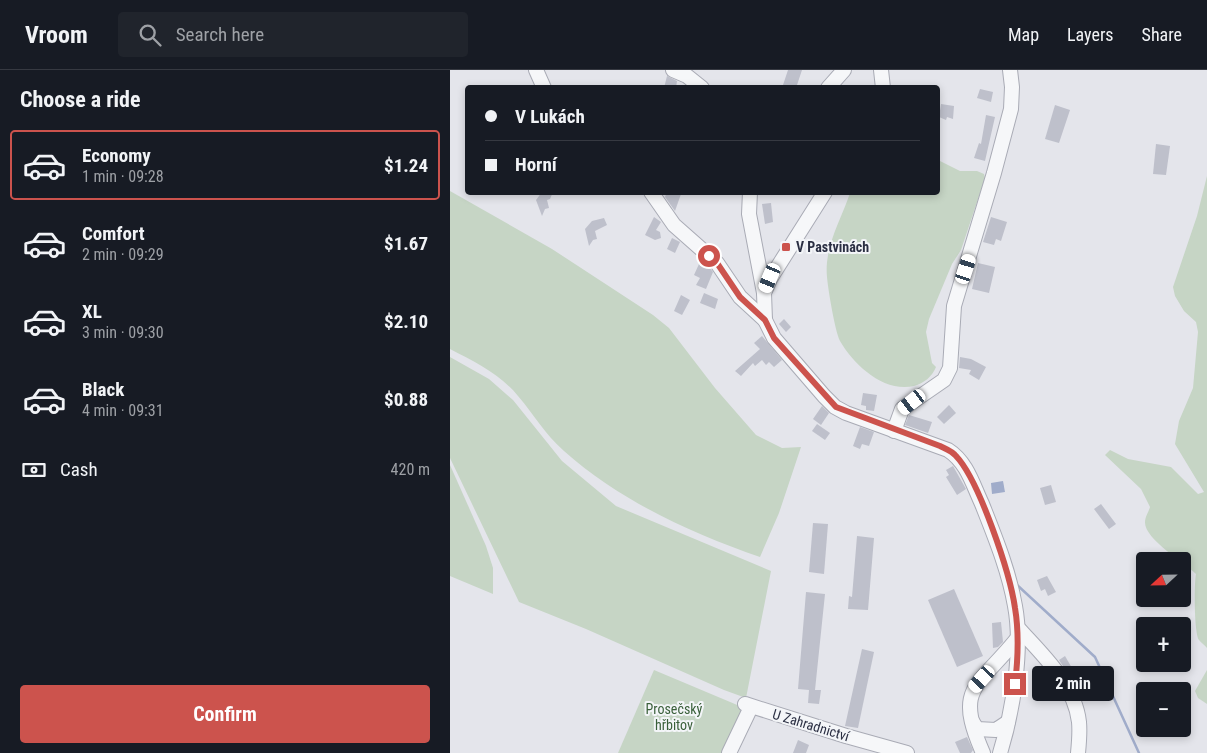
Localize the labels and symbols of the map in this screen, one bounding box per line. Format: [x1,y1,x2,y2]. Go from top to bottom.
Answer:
place label: V Pastvinách [796,239,869,255]
marker: V Pastvinách [780,241,792,253]
route start [698,245,720,267]
car [954,252,977,286]
car [757,261,782,295]
car [895,387,928,417]
north arrow [1136,552,1191,608]
car [966,663,997,695]
callout: 2 min [1032,666,1115,702]
route end [1004,673,1026,695]
park label: Prosečský hřbitov [646,701,703,733]
street label: U Zahradnictví [771,706,852,744]

